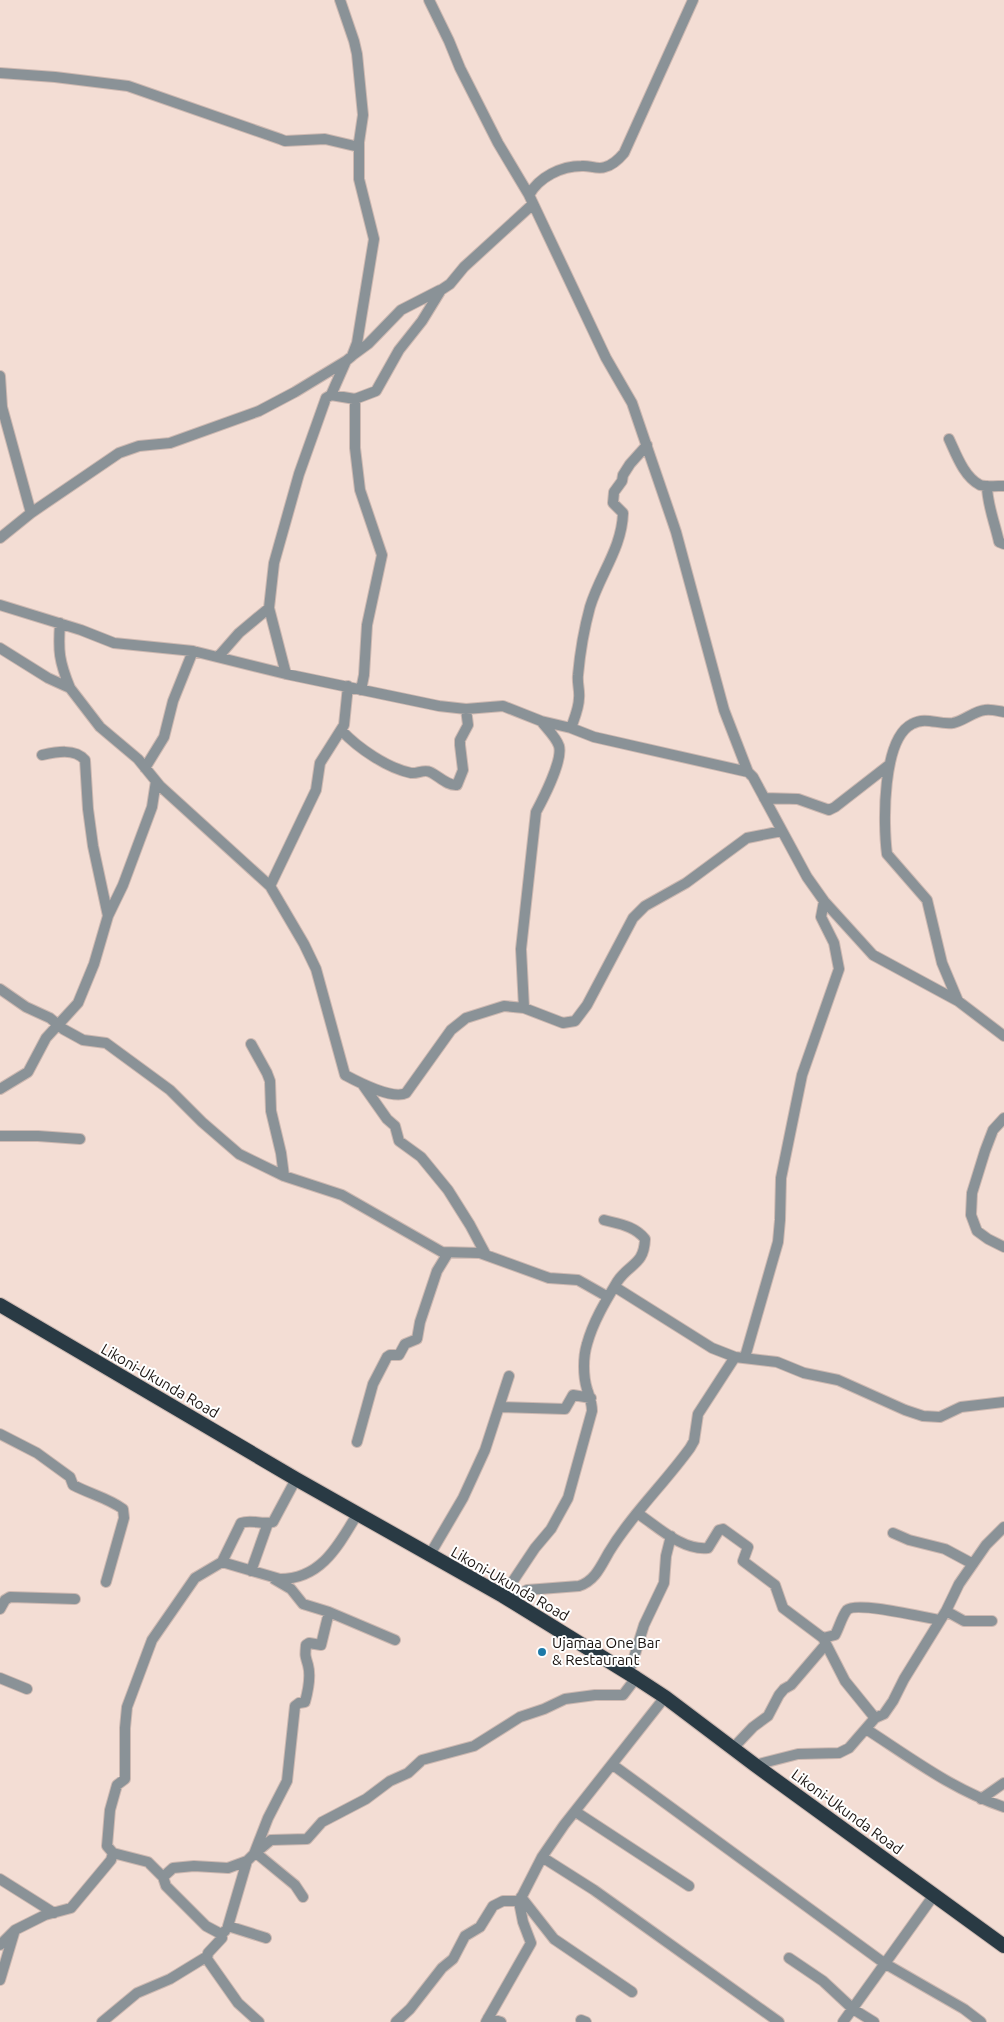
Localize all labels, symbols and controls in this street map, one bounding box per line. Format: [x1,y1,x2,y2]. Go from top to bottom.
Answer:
street label: Likoni-Ukunda Road [98,1340,222,1421]
street label: Likoni-Ukunda Road [448,1543,572,1624]
place label: Ujamaa One Bar & Restaurant [552,1634,661,1668]
marker: Ujamaa One Bar & Restaurant [536,1646,548,1658]
street label: Likoni-Ukunda Road [788,1766,906,1858]

